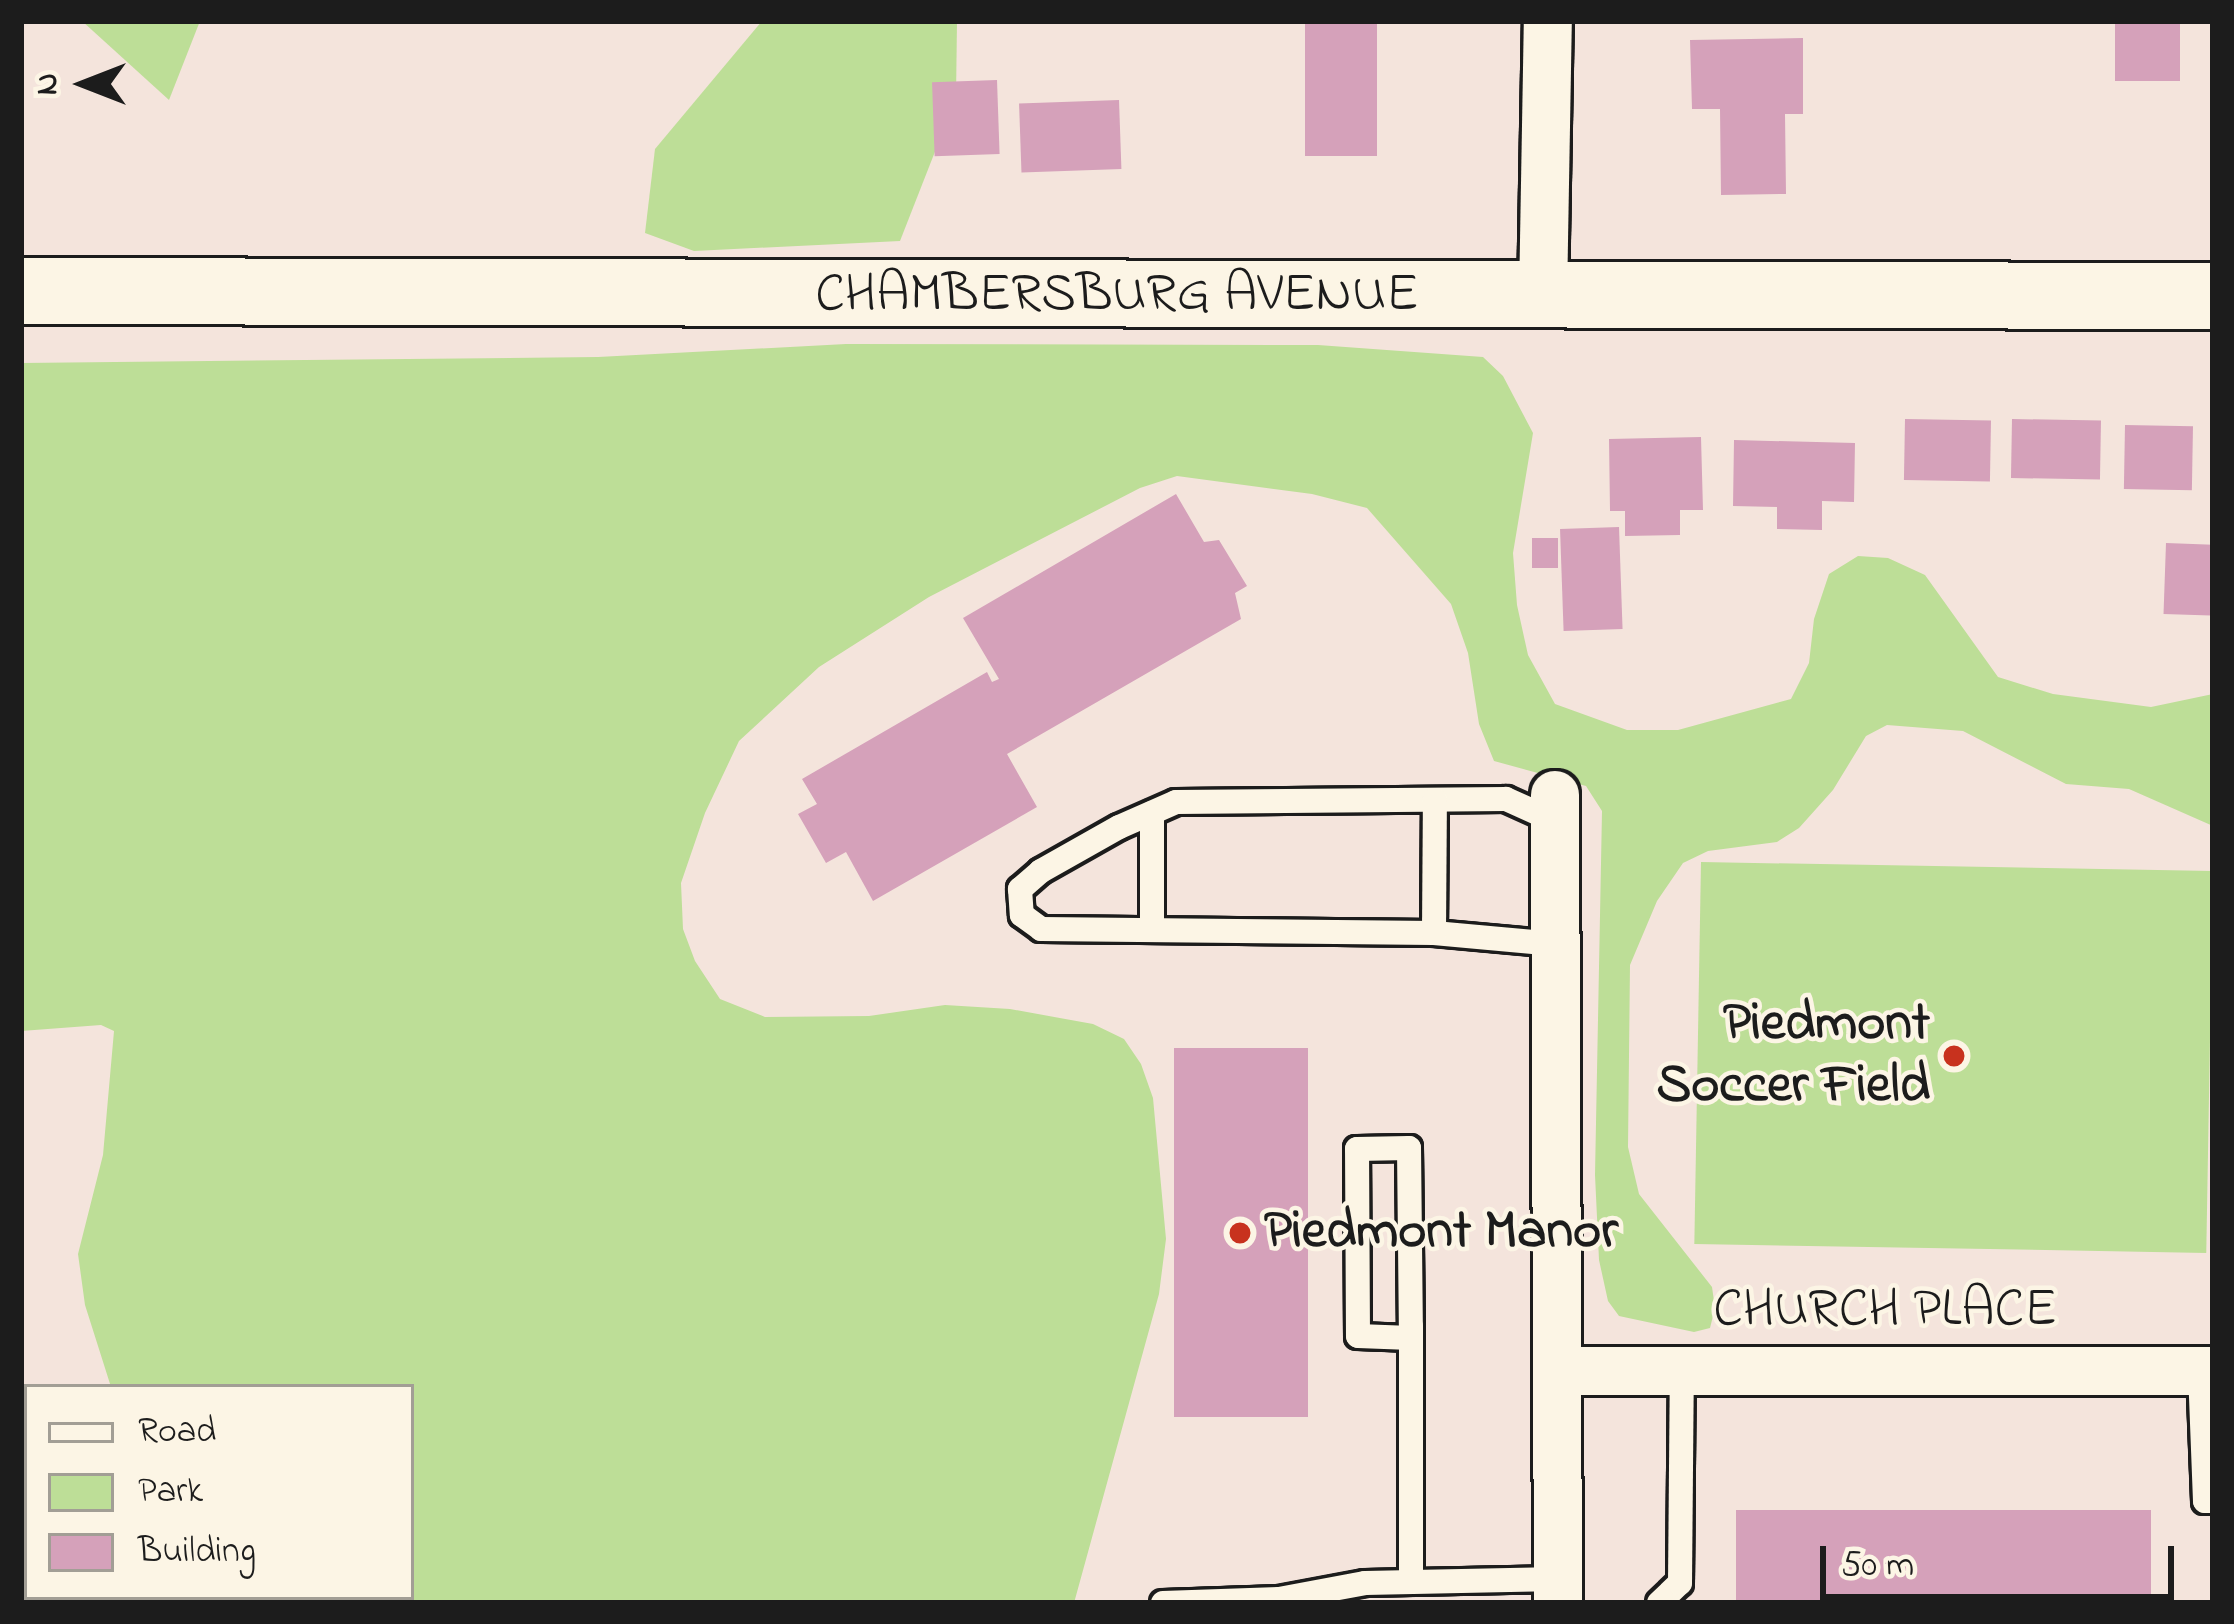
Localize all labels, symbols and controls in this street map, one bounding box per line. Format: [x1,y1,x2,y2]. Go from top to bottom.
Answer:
north arrow [24,24,144,144]
text: N [24,73,72,95]
street label: CHAMBERSBURG AVENUE [815,264,1419,328]
place label: Piedmont Soccer Field [1657,993,1930,1120]
marker: Piedmont Soccer Field [1941,1043,1967,1069]
place label: Piedmont Manor [1264,1201,1618,1265]
marker: Piedmont Manor [1227,1220,1253,1246]
street label: CHURCH PLACE [1713,1279,2057,1343]
legend [24,1384,414,1600]
text: Road [138,1406,216,1459]
text: Park [138,1466,203,1519]
scale bar [1826,1522,2180,1596]
text: Building [138,1526,256,1579]
text: 50 m [1841,1540,1914,1593]

